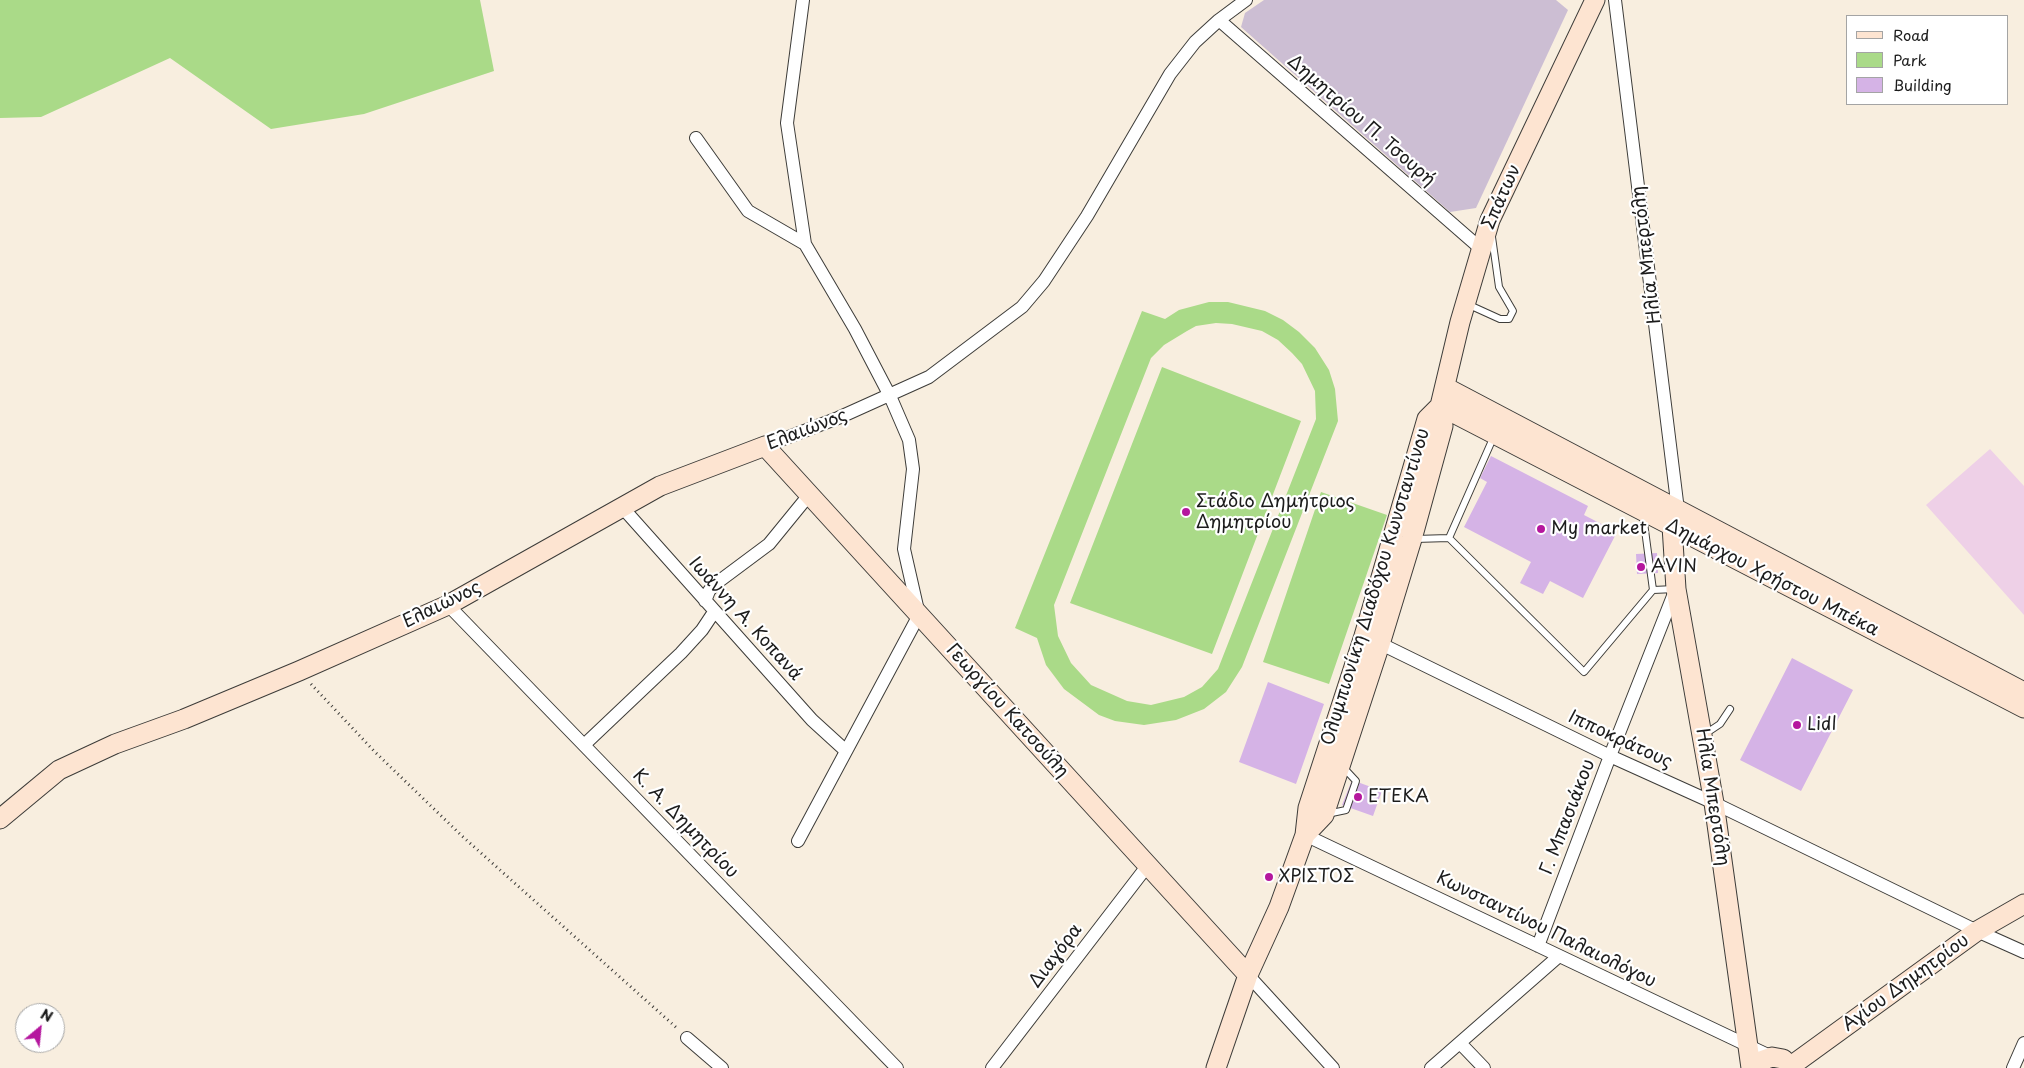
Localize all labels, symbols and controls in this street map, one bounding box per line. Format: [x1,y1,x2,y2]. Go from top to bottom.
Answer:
legend [1846,15,2009,105]
text: Road [1893,23,1929,46]
text: Park [1893,48,1927,71]
street label: Δημητρίου Π. Τσουρή [1283,51,1439,191]
text: Building [1893,73,1952,96]
street label: Σπάτων [1478,161,1526,233]
street label: Ηλία Μπερτόλη [1628,185,1666,325]
street label: Ελαιώνος [764,405,850,455]
street label: Ολυμπιονίκη Διαδόχου Κωνσταντίνου [1317,426,1435,748]
place label: Στάδιο Δημήτριος Δημητρίου [1196,491,1355,534]
marker: Στάδιο Δημήτριος Δημητρίου [1180,506,1192,518]
street label: Δημάρχου Χρήστου Μπέκα [1662,515,1882,641]
place label: My market [1551,518,1647,540]
marker: My market [1535,523,1547,535]
street label: Ιωάννη Α. Κοπανά [684,553,806,685]
place label: AVIN [1651,556,1697,578]
marker: AVIN [1635,561,1647,573]
street label: Ελαιώνος [399,577,485,633]
street label: Γεωργίου Κατσούλη [941,640,1073,782]
street label: Ιπποκράτους [1565,706,1675,774]
place label: Lidl [1807,714,1837,736]
marker: Lidl [1791,719,1803,731]
street label: Ηλία Μπερτόλη [1690,727,1734,867]
street label: Γ. Μπασιάκου [1536,756,1600,878]
street label: Κ. Α. Δημητρίου [627,765,743,883]
place label: ΕΤΕΚΑ [1368,786,1429,808]
marker: ΕΤΕΚΑ [1352,791,1364,803]
place label: ΧΡΙΣΤΟΣ [1279,866,1354,888]
street label: Κωνσταντίνου Παλαιολόγου [1433,867,1659,993]
marker: ΧΡΙΣΤΟΣ [1263,871,1275,883]
street label: Διαγόρα [1025,920,1087,992]
street label: Αγίου Δημητρίου [1838,930,1974,1036]
north arrow [15,1003,65,1053]
text: N [37,1003,57,1027]

